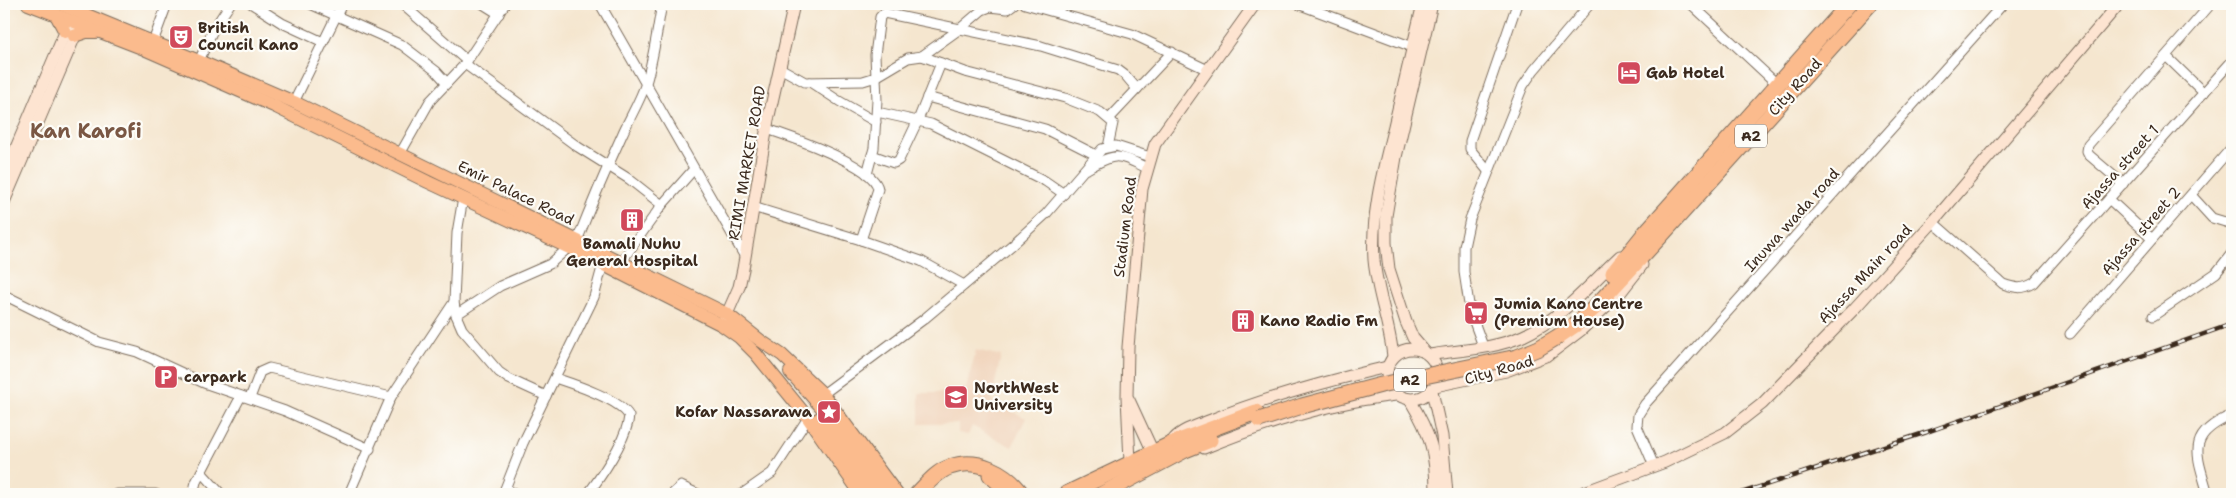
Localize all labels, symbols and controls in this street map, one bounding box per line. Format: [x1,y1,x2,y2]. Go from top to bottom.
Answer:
place label: British Council Kano [198,18,299,55]
theatre icon: British Council Kano [168,24,194,50]
street label: City Road [1764,54,1826,120]
hotel icon: Gab Hotel [1616,60,1642,86]
place label: Gab Hotel [1646,63,1725,83]
street label: RIMI MARKET ROAD [724,84,770,242]
district label: Kan Karofi [30,118,142,144]
street label: Ajassa street 1 [2077,120,2163,214]
road number: A2 [1735,124,1767,148]
street label: Emir Palace Road [454,156,578,230]
street label: Inuwa wada road [1740,164,1844,276]
street label: Stadium Road [1109,175,1141,279]
street label: Ajassa street 2 [2097,182,2185,280]
building icon: Bamali Nuhu General Hospital [619,207,645,233]
street label: Ajassa Main road [1814,220,1917,328]
place label: Bamali Nuhu General Hospital [566,234,698,271]
place label: Jumia Kano Centre (Premium House) [1494,294,1643,331]
supermarket icon: Jumia Kano Centre (Premium House) [1463,300,1489,326]
building icon: Kano Radio Fm [1230,308,1256,334]
place label: Kano Radio Fm [1260,311,1378,331]
street label: City Road [1462,350,1536,389]
parking icon: carpark [153,364,179,390]
place label: carpark [184,367,247,387]
road number: A2 [1394,368,1426,392]
place label: NorthWest University [974,378,1059,415]
school or university icon: NorthWest University [943,384,969,410]
place icon: Kofar Nassarawa [816,399,842,425]
place label: Kofar Nassarawa [675,402,813,422]

